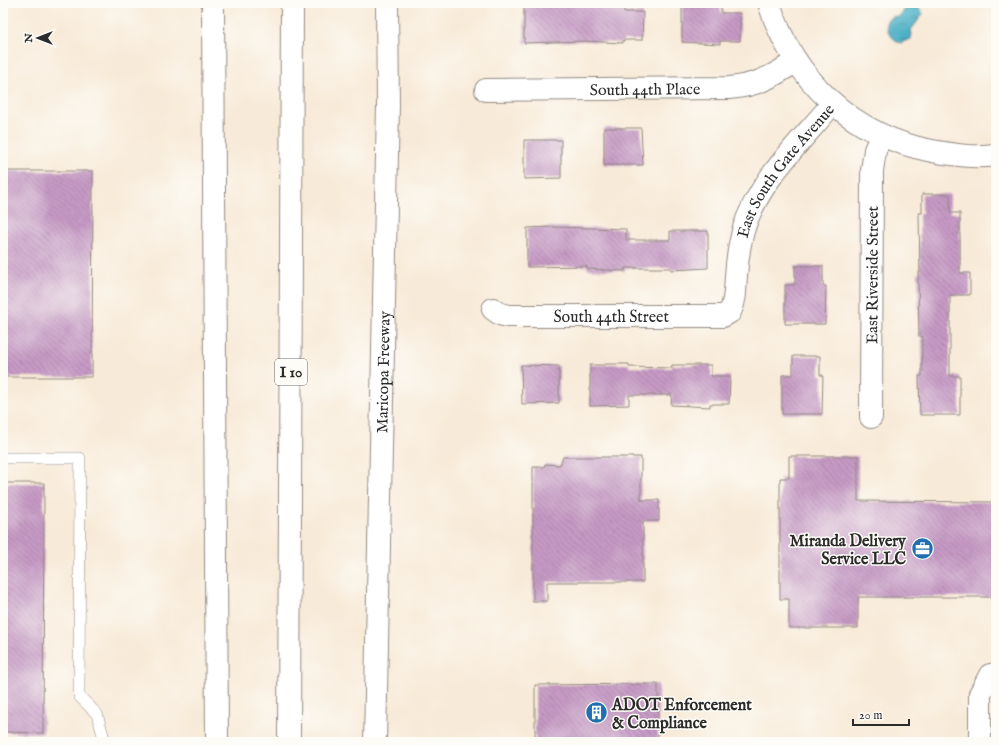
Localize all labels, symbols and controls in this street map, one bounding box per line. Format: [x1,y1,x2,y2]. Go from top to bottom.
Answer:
north arrow [18,18,58,58]
text: N [22,33,36,44]
street label: South 44th Place [590,80,700,101]
street label: East South Gate Avenue [734,101,840,240]
street label: East Riverside Street [863,205,884,344]
street label: South 44th Street [553,308,669,328]
street label: Maricopa Freeway [373,311,396,433]
road number: I 10 [275,359,307,385]
place label: Miranda Delivery Service LLC [790,532,907,570]
office icon: Miranda Delivery Service LLC [909,536,935,562]
place label: ADOT Enforcement & Compliance [611,696,752,734]
building icon: ADOT Enforcement & Compliance [583,700,609,726]
scale bar [853,701,909,727]
text: 20 m [859,708,882,723]

